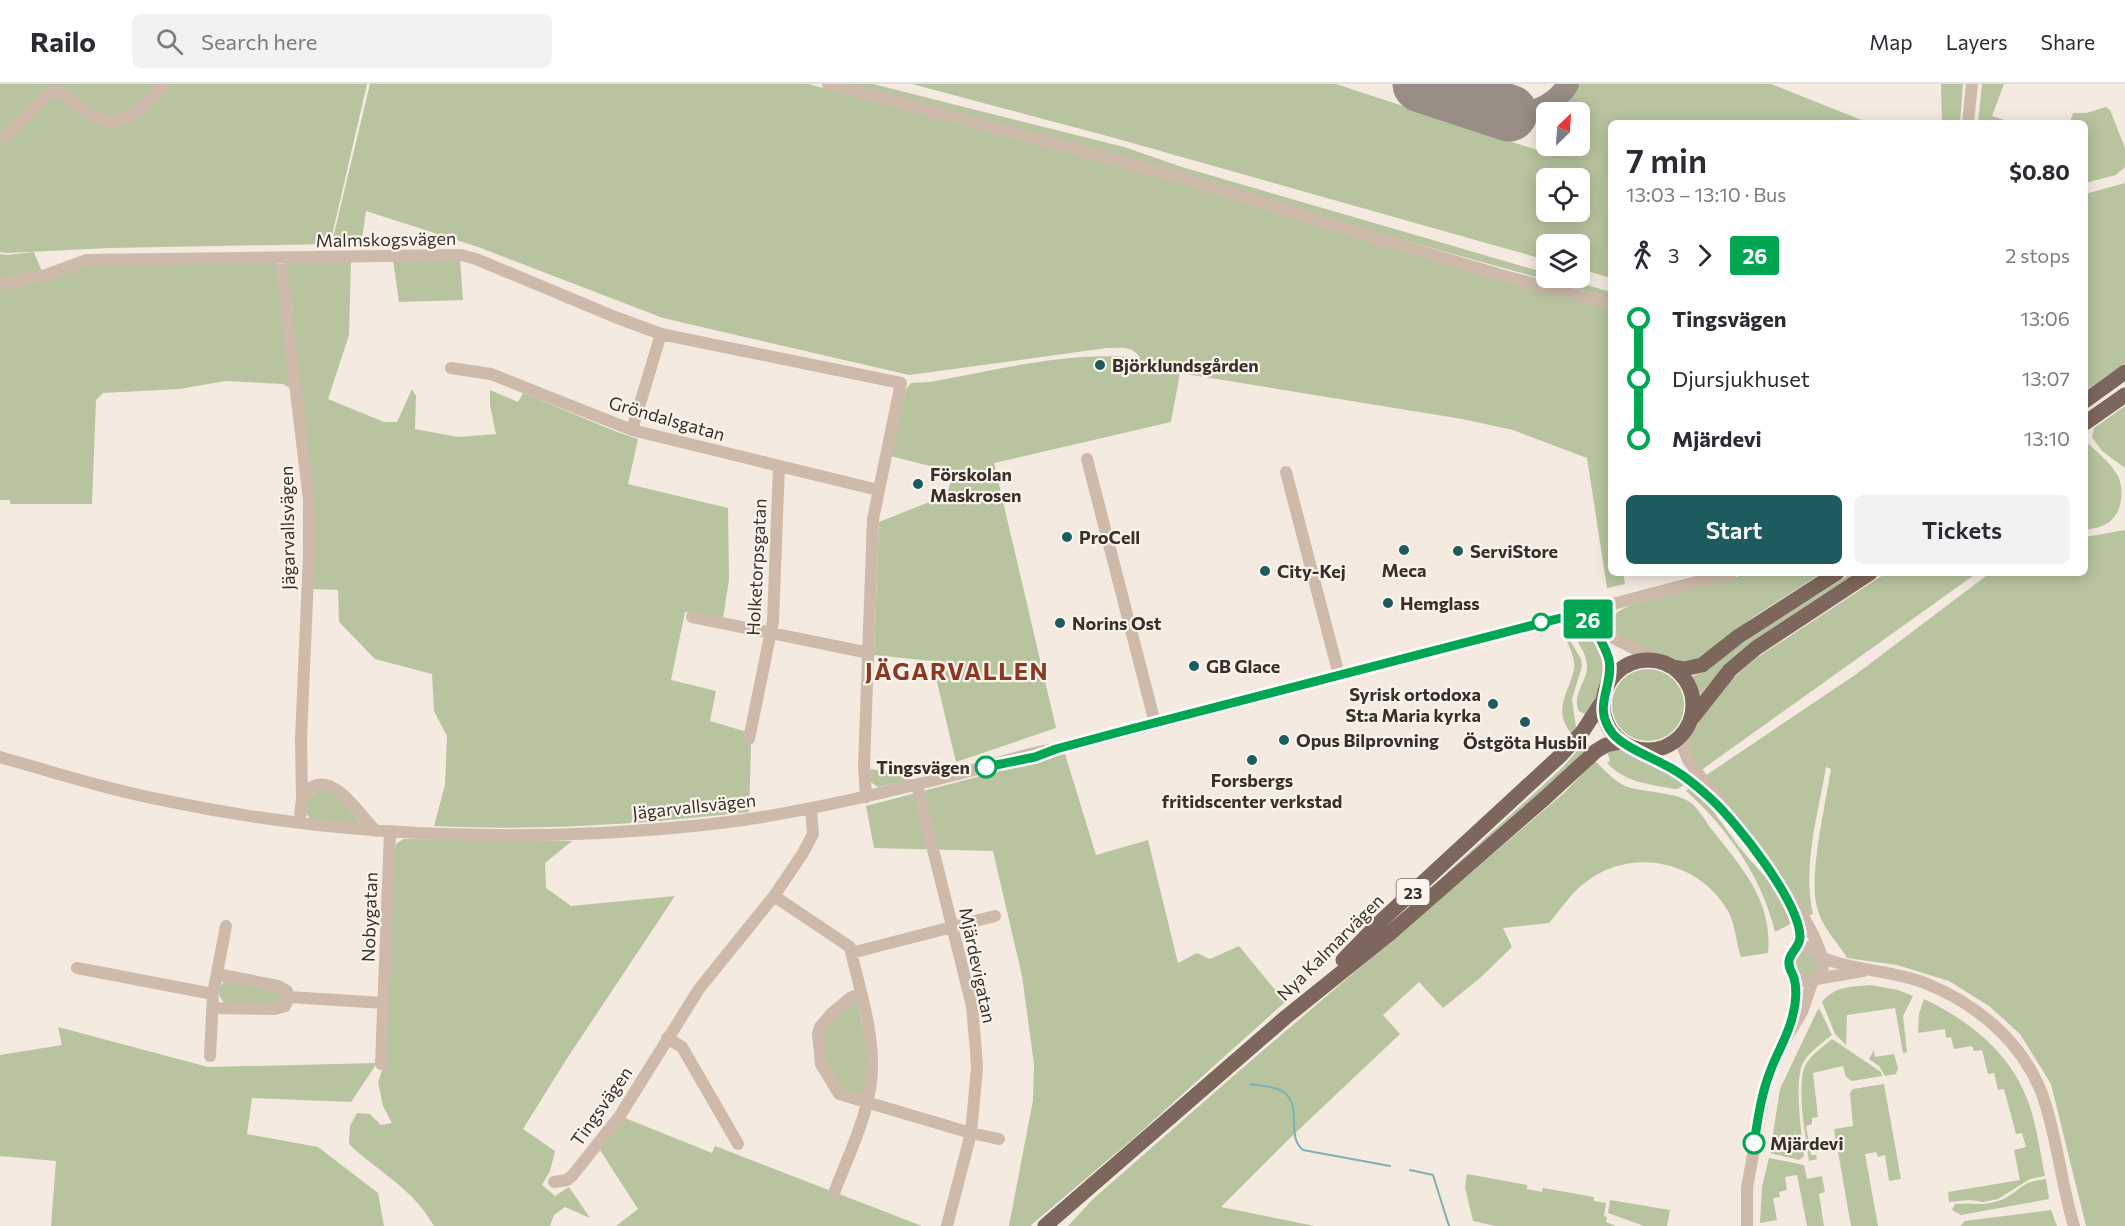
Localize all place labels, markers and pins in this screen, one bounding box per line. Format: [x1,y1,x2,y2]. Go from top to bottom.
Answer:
place label: Björklundsgården [1112,354,1259,376]
marker: Björklundsgården [1093,358,1107,372]
place label: Förskolan Maskrosen [930,463,1021,506]
marker: Förskolan Maskrosen [911,477,925,491]
place label: ProCell [1079,526,1140,548]
marker: ProCell [1060,530,1074,544]
place label: ServiStore [1470,540,1558,562]
marker: Meca [1397,543,1411,557]
marker: ServiStore [1451,544,1465,558]
place label: Meca [1382,559,1426,581]
place label: City-Kej [1277,560,1346,582]
marker: City-Kej [1258,564,1272,578]
place label: Hemglass [1400,592,1480,614]
marker: Hemglass [1381,596,1395,610]
place label: Norins Ost [1072,612,1162,634]
unlabelled marker [1532,613,1550,631]
marker: Norins Ost [1053,616,1067,630]
place label: GB Glace [1206,655,1280,677]
marker: GB Glace [1187,659,1201,673]
place label: Syrisk ortodoxa St:a Maria kyrka [1346,683,1481,726]
marker: Syrisk ortodoxa St:a Maria kyrka [1486,697,1500,711]
marker: Östgöta Husbil [1518,715,1532,729]
place label: Opus Bilprovning [1296,729,1439,751]
place label: Östgöta Husbil [1463,731,1587,753]
marker: Opus Bilprovning [1277,733,1291,747]
marker: Forsbergs fritidscenter verkstad [1245,753,1259,767]
place label: Tingsvägen [876,756,970,778]
marker: Tingsvägen [975,756,997,778]
place label: Forsbergs fritidscenter verkstad [1162,769,1342,812]
marker: Mjärdevi [1743,1132,1765,1154]
place label: Mjärdevi [1770,1132,1843,1154]

